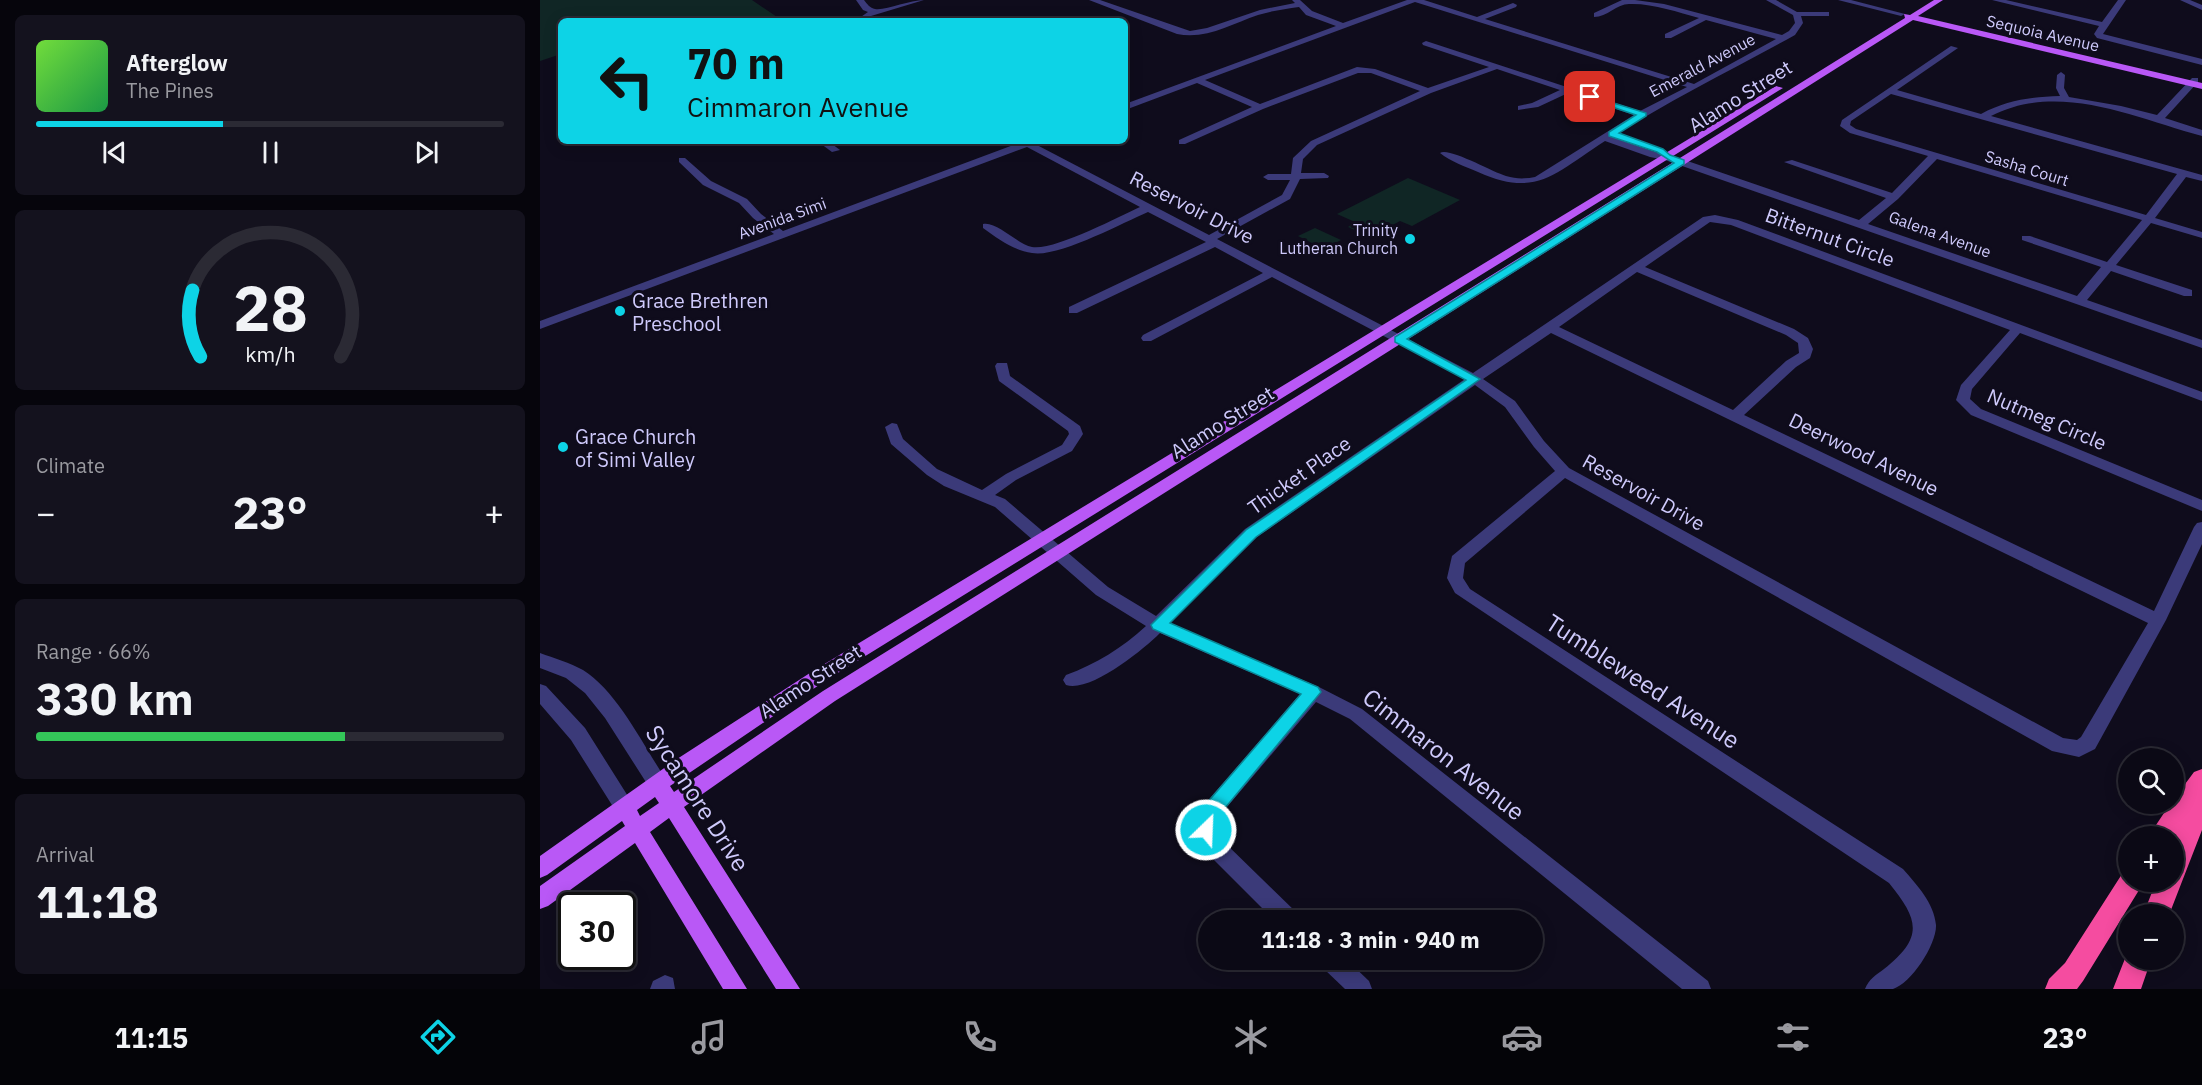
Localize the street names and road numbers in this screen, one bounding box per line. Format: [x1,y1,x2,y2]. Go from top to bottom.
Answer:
street label: Sequoia Avenue [1985,10,2102,56]
street label: Emerald Avenue [1646,29,1759,101]
street label: Alamo Street [1683,54,1797,138]
street label: Sasha Court [1983,146,2071,190]
street label: Reservoir Drive [1125,164,1259,250]
street label: Avenida Simi [735,193,829,243]
street label: Bitternut Circle [1762,201,1898,273]
street label: Galena Avenue [1886,206,1994,262]
street label: Alamo Street [1165,380,1279,464]
street label: Nutmeg Circle [1983,382,2111,456]
street label: Deerwood Avenue [1785,406,1943,502]
street label: Thicket Place [1242,430,1356,520]
street label: Reservoir Drive [1578,447,1710,537]
street label: Tumbleweed Avenue [1540,606,1746,756]
street label: Alamo Street [754,638,866,724]
street label: Cimmaron Avenue [1356,681,1532,827]
street label: Sycamore Drive [639,719,757,877]

